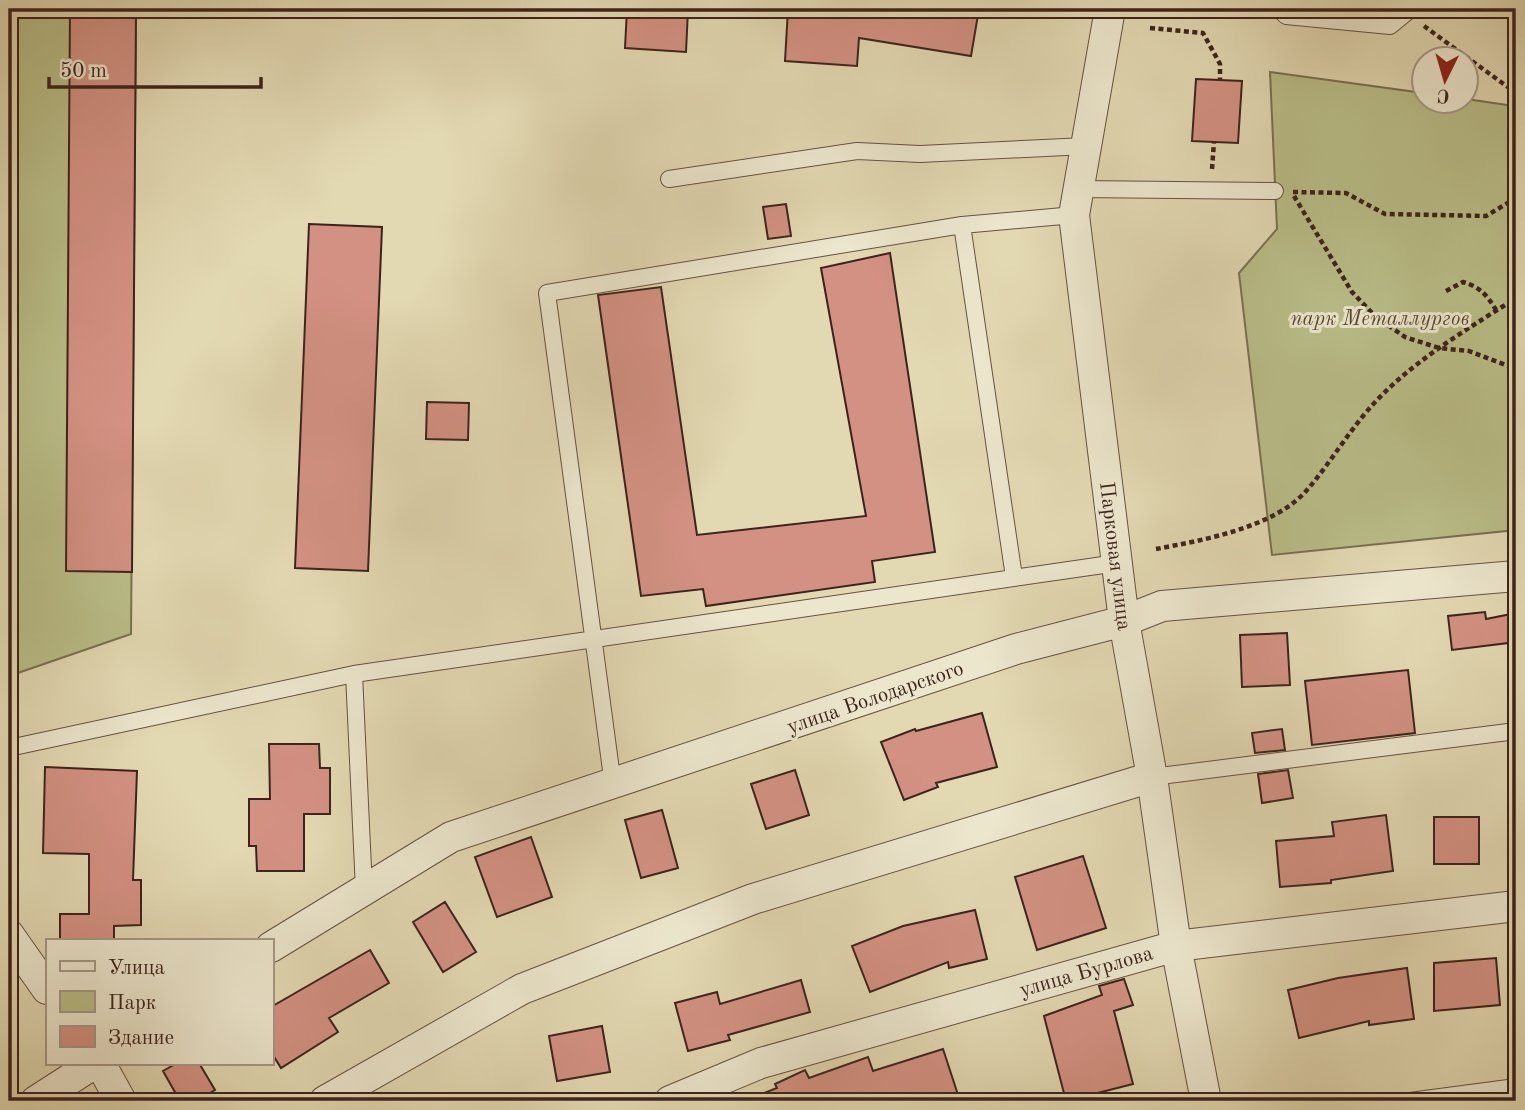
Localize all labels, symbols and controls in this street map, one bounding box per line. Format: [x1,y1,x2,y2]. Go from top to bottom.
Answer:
scale bar [49,46,261,90]
north arrow [1410,46,1480,116]
text: 50 m [60,61,107,82]
text: С [1437,84,1451,104]
park label: парк Металлургов [1291,309,1470,330]
street label: Парковая улица [1095,481,1134,632]
street label: улица Володарского [785,658,966,738]
legend [46,939,273,1064]
street label: улица Бурлова [1017,943,1156,1002]
text: Улица [108,958,165,979]
text: Парк [108,993,157,1014]
text: Здание [108,1028,174,1049]

